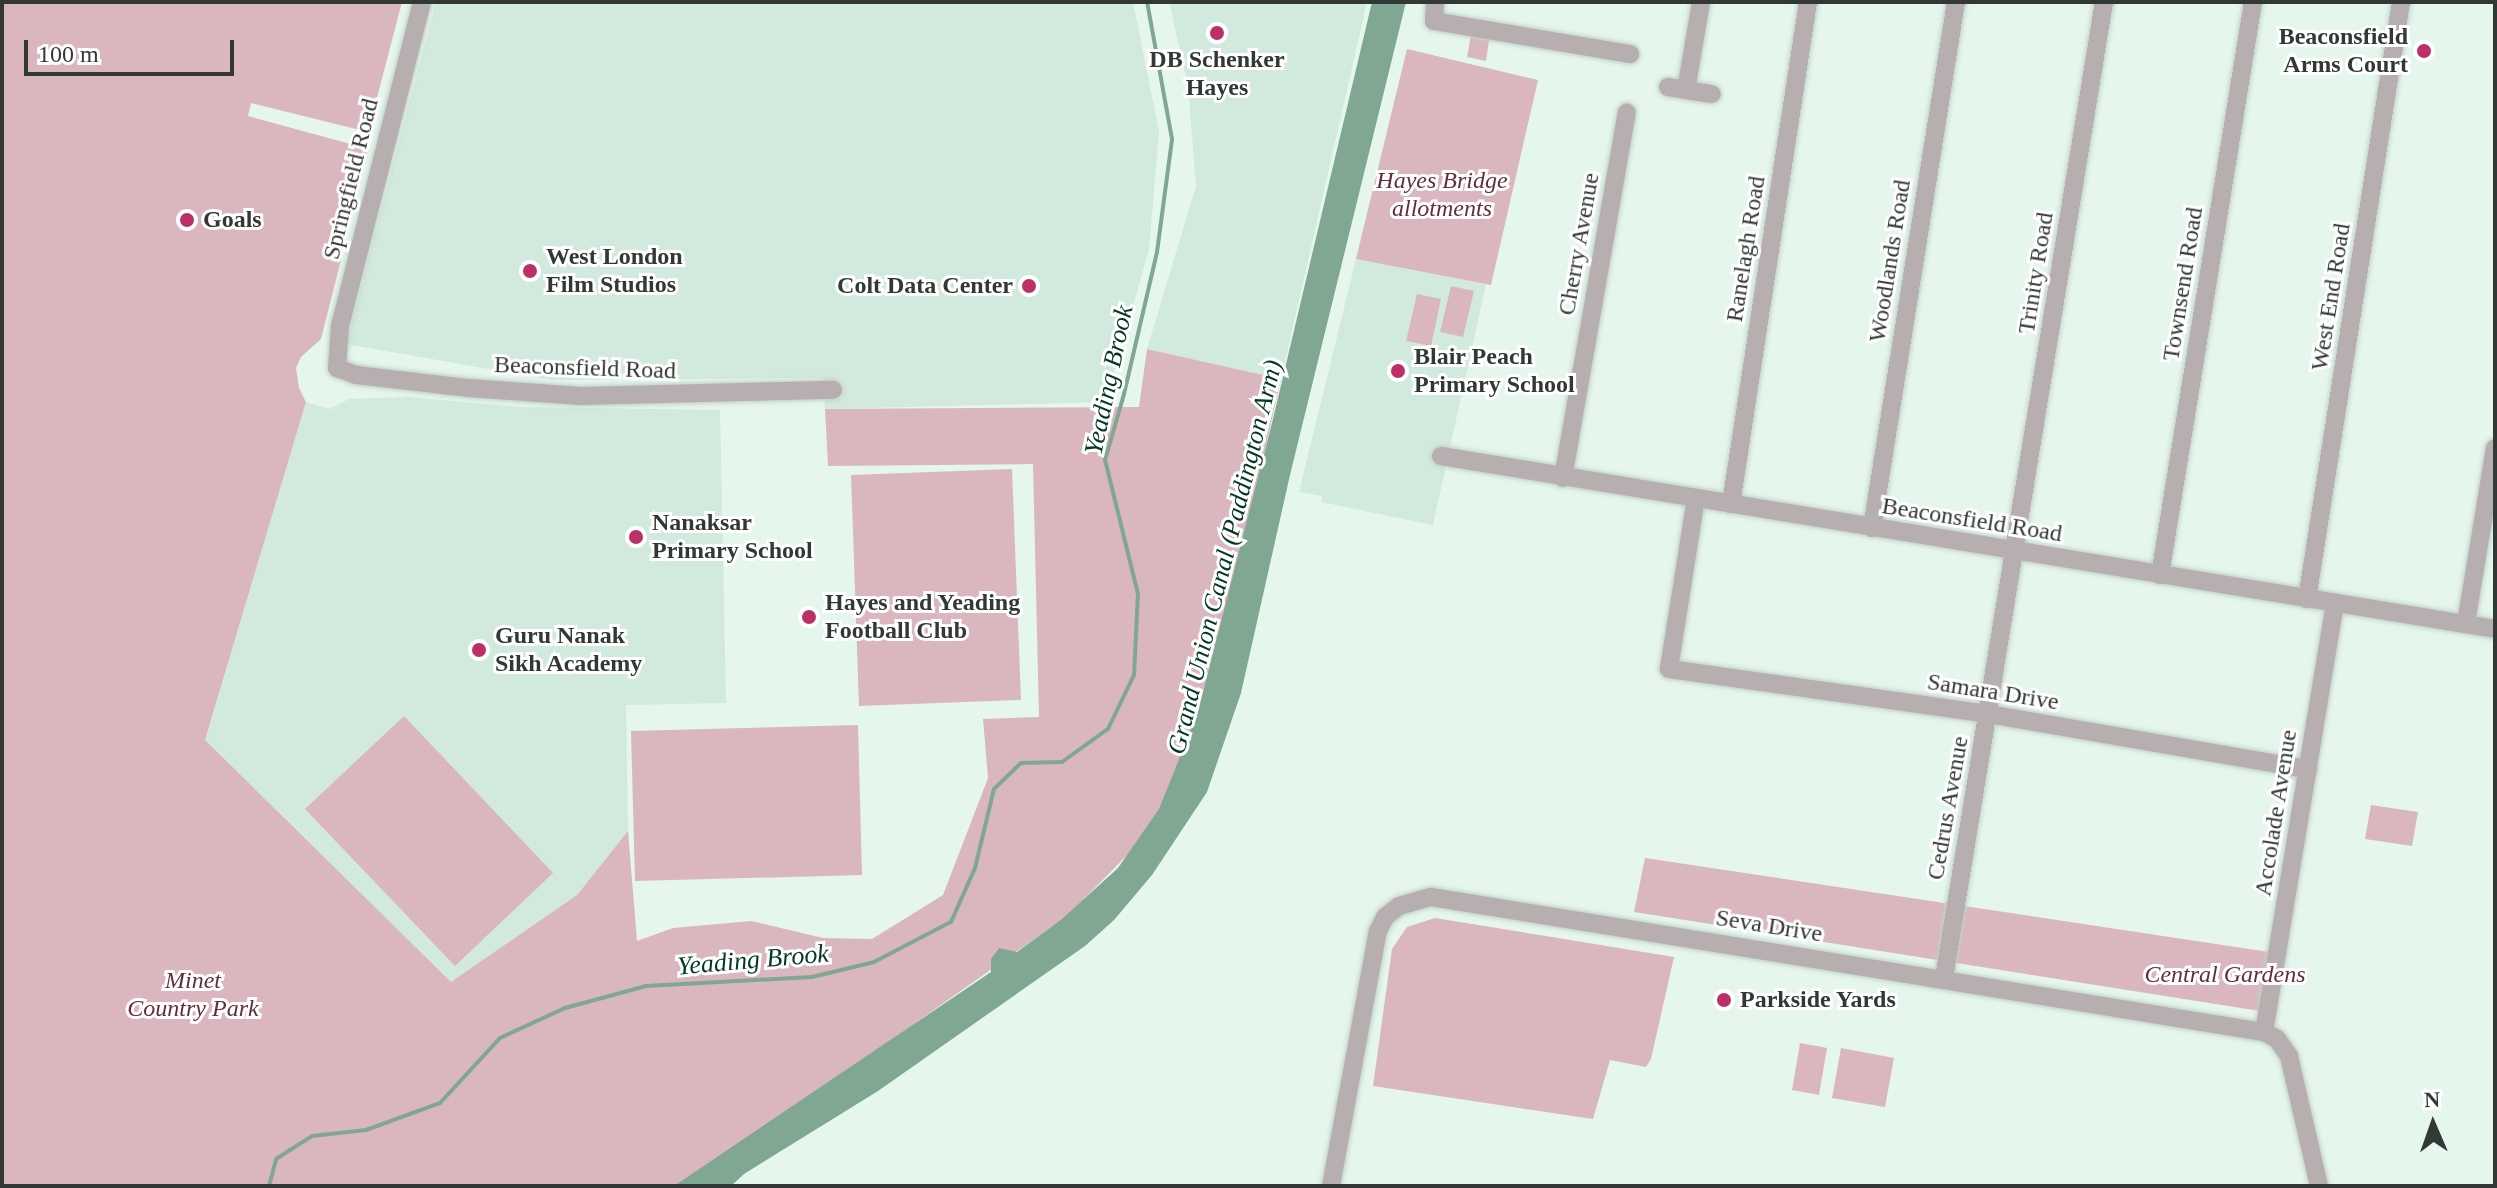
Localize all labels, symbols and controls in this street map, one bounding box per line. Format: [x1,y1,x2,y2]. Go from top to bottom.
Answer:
place label: Beaconsfield Arms Court [2279,23,2408,79]
scale bar [28,24,238,74]
marker: DB Schenker Hayes [1208,24,1226,42]
text: 100 m [38,41,99,67]
marker: Beaconsfield Arms Court [2415,42,2433,60]
place label: DB Schenker Hayes [1149,46,1285,102]
street label: Springfield Road [317,96,385,262]
park label: Hayes Bridge allotments [1376,167,1508,223]
street label: Cherry Avenue [1552,170,1606,318]
street label: Ranelagh Road [1720,174,1772,324]
street label: Woodlands Road [1863,178,1917,344]
street label: Townsend Road [2157,205,2209,363]
place label: Goals [203,206,262,234]
street label: Trinity Road [2012,210,2060,336]
marker: Goals [178,211,196,229]
street label: West End Road [2305,221,2357,373]
place label: West London Film Studios [546,243,683,299]
marker: West London Film Studios [521,262,539,280]
place label: Colt Data Center [837,272,1013,300]
marker: Colt Data Center [1020,277,1038,295]
water label: Yeading Brook [1078,302,1140,458]
place label: Blair Peach Primary School [1414,343,1575,399]
street label: Beaconsfield Road [494,350,676,386]
water label: Grand Union Canal (Paddington Arm) [1161,356,1289,758]
marker: Blair Peach Primary School [1389,362,1407,380]
street label: Beaconsfield Road [1880,492,2064,548]
place label: Nanaksar Primary School [652,509,813,565]
marker: Nanaksar Primary School [627,528,645,546]
place label: Hayes and Yeading Football Club [825,589,1021,645]
marker: Hayes and Yeading Football Club [800,608,818,626]
place label: Guru Nanak Sikh Academy [495,622,644,678]
marker: Guru Nanak Sikh Academy [470,641,488,659]
street label: Samara Drive [1925,667,2061,717]
street label: Accolade Avenue [2249,727,2303,899]
street label: Cedrus Avenue [1921,733,1975,883]
street label: Seva Drive [1714,903,1824,949]
water label: Yeading Brook [676,938,830,982]
park label: Central Gardens [2144,961,2306,989]
park label: Minet Country Park [127,967,259,1023]
place label: Parkside Yards [1740,986,1897,1014]
marker: Parkside Yards [1715,991,1733,1009]
north arrow [2393,1084,2473,1164]
text: N [2424,1087,2441,1112]

